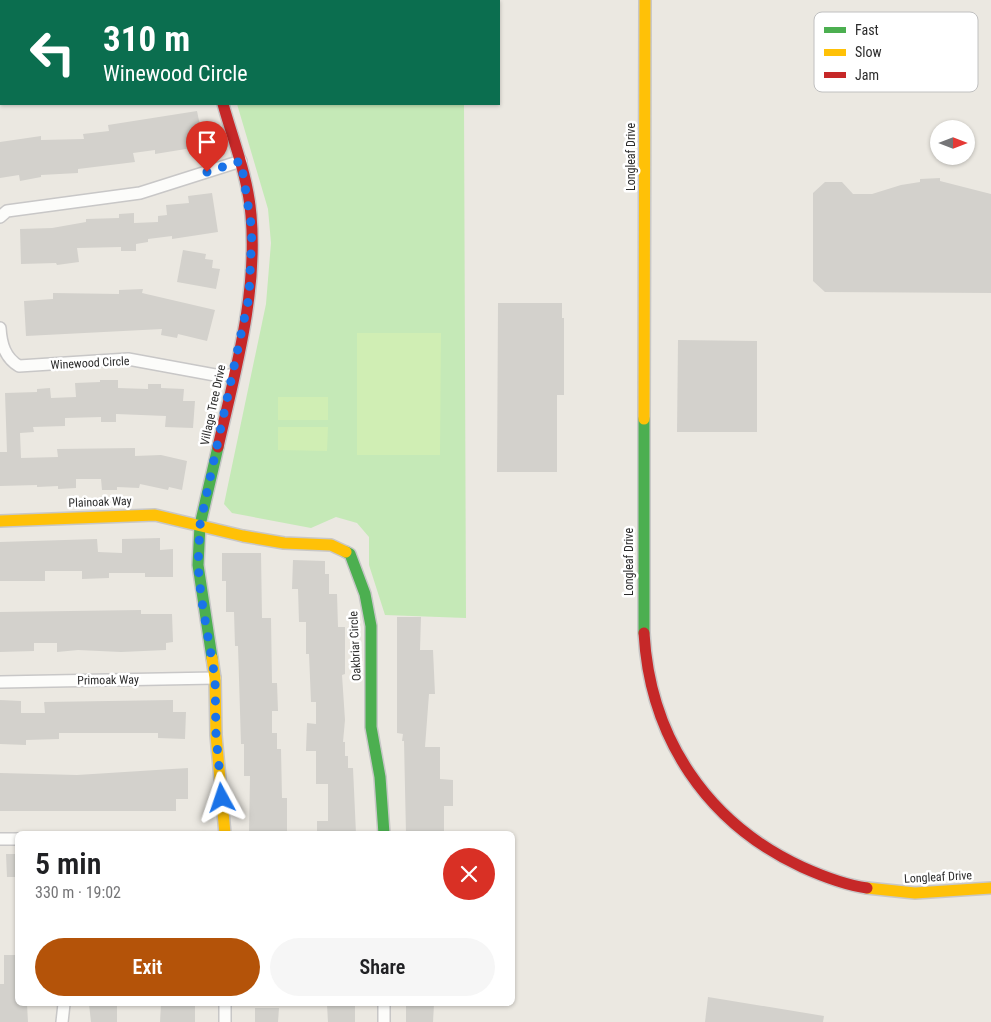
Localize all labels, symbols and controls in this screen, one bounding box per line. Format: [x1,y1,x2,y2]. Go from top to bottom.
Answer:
legend [814,12,978,92]
text: 310 m [103,19,190,60]
icon: left [20,20,85,85]
text: Fast [855,22,879,38]
text: Slow [855,44,882,60]
text: Winewood Circle [103,61,248,86]
text: Jam [855,67,879,83]
north arrow [930,120,975,165]
map controls [930,120,975,165]
pin [186,121,228,172]
street label: Longleaf Drive [624,123,638,191]
icon: arrive [193,128,221,156]
street label: Winewood Circle [50,354,130,372]
street label: Village Tree Drive [198,363,228,447]
street label: Plainoak Way [68,494,132,510]
street label: Longleaf Drive [622,528,636,596]
street label: Oakbriar Circle [346,610,364,681]
street label: Primoak Way [77,672,139,688]
position arrow [195,771,247,823]
text: 5 min [35,846,101,881]
button: close [443,848,495,900]
street label: Longleaf Drive [904,868,973,886]
text: 330 m · 19:02 [35,883,121,902]
button: Exit [35,938,260,996]
button: Share [270,938,495,996]

